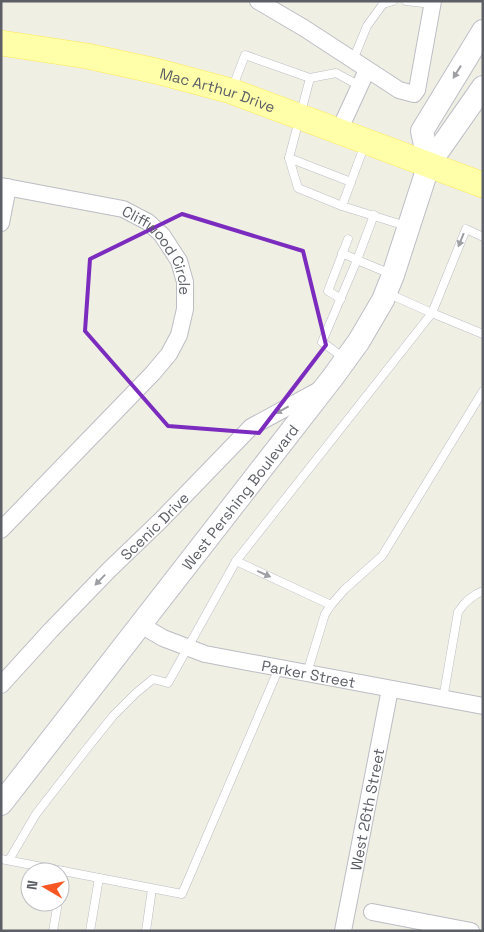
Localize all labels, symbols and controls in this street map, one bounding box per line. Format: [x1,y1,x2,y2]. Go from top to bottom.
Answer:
street label: Mac Arthur Drive [158,63,278,116]
one-way arrow [452,66,462,79]
street label: Cliffwood Circle [119,201,195,295]
one-way arrow [457,233,465,247]
one-way arrow [275,406,289,415]
street label: West Pershing Boulevard [177,420,302,573]
street label: Scenic Drive [116,488,193,564]
one-way arrow [257,571,271,579]
one-way arrow [94,573,106,585]
street label: Parker Street [260,655,357,691]
street label: West 26th Street [345,746,388,872]
north arrow [20,862,70,912]
text: N [23,879,42,891]

